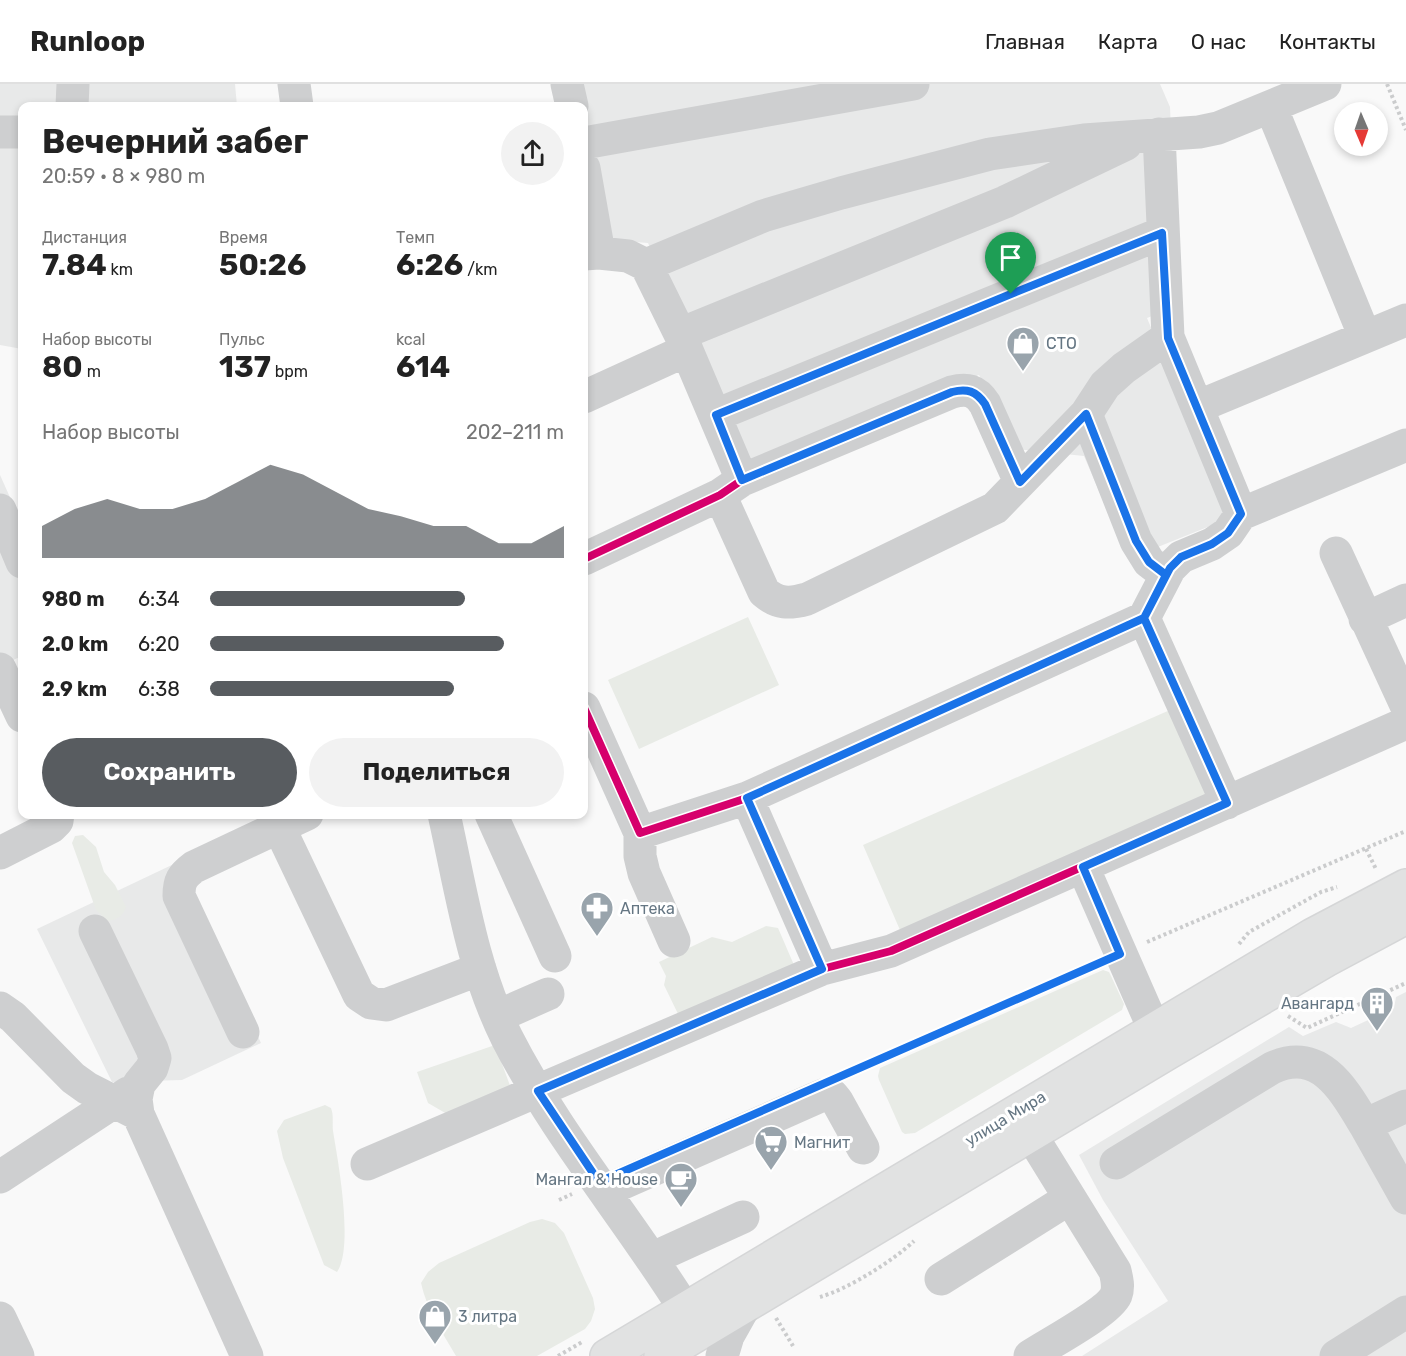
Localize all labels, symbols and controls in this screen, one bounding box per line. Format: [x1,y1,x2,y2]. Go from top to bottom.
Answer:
text: Runloop [30,25,145,58]
text: Главная [985,29,1065,54]
text: Карта [1098,29,1158,54]
text: О нас [1191,29,1246,54]
text: Контакты [1279,29,1376,54]
north arrow [1334,102,1388,156]
map controls [1334,102,1388,156]
text: Вечерний забег [42,122,308,161]
button: share [501,122,564,185]
text: 20:59 · 8 × 980 m [42,164,205,188]
text: Дистанция [42,228,127,247]
text: Время [219,228,268,247]
text: Темп [396,228,435,247]
pin [985,232,1036,294]
icon: arrive [994,241,1027,274]
text: 7.84 [42,247,107,283]
text: 50:26 [219,247,307,283]
text: 6:26 [396,247,463,283]
text: km [107,260,133,279]
text: /km [463,260,497,279]
shop icon: СТО [1005,325,1041,372]
text: Набор высоты [42,330,152,349]
text: Пульс [219,330,265,349]
text: kcal [396,330,425,349]
place label: СТО [1046,334,1077,353]
text: 80 [42,349,83,385]
text: 137 [219,349,271,385]
text: 614 [396,349,450,385]
text: m [83,362,101,381]
text: bpm [271,362,308,381]
text: Набор высоты [42,420,180,444]
text: 202–211 m [466,420,564,444]
text: 980 m [42,587,105,611]
text: 6:34 [138,587,180,611]
text: 2.0 km [42,632,108,656]
text: 6:20 [138,632,180,656]
text: 2.9 km [42,677,107,701]
text: 6:38 [138,677,180,701]
button: Сохранить [42,738,297,807]
button: Поделиться [309,738,564,807]
pharmacy icon: Аптека [579,890,615,937]
place label: Аптека [620,899,675,918]
building icon: Авангард [1359,985,1395,1032]
place label: Авангард [1281,994,1354,1013]
street label: улица Мира [961,1087,1049,1150]
supermarket icon: Магнит [753,1124,789,1171]
place label: Магнит [794,1133,850,1152]
cafe icon: Мангал & House [663,1161,699,1208]
place label: Мангал & House [535,1170,658,1189]
shop icon: 3 литра [417,1298,453,1345]
place label: 3 литра [458,1307,517,1326]

